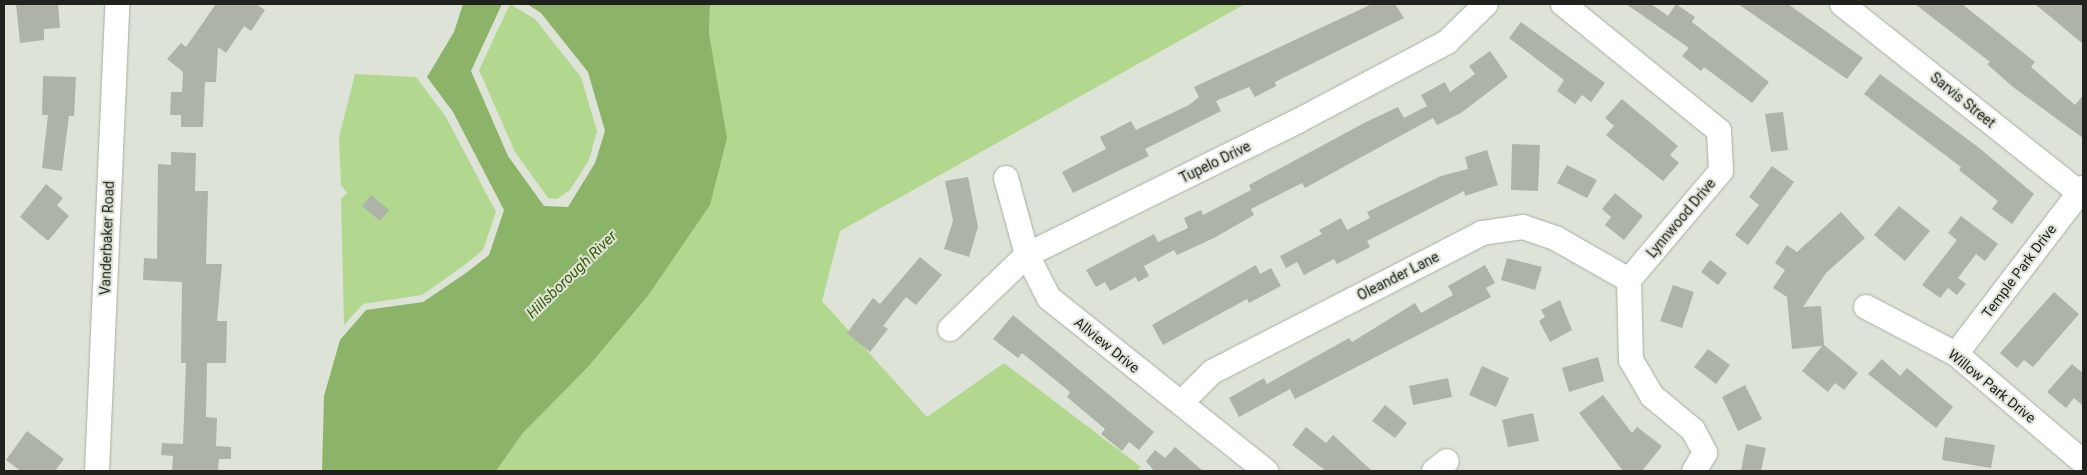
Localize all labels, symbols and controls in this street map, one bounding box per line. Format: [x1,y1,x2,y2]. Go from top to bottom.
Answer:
street label: Sarvis Street [1927,69,1999,131]
street label: Tupelo Drive [1177,138,1253,186]
street label: Lynnwood Drive [1643,175,1719,261]
street label: Vanderbaker Road [97,181,117,295]
street label: Temple Park Drive [1978,221,2060,321]
water label: Hillsborough River [523,228,621,322]
street label: Oleander Lane [1354,248,1442,304]
street label: Allview Drive [1071,314,1143,376]
street label: Willow Park Drive [1945,346,2039,426]

